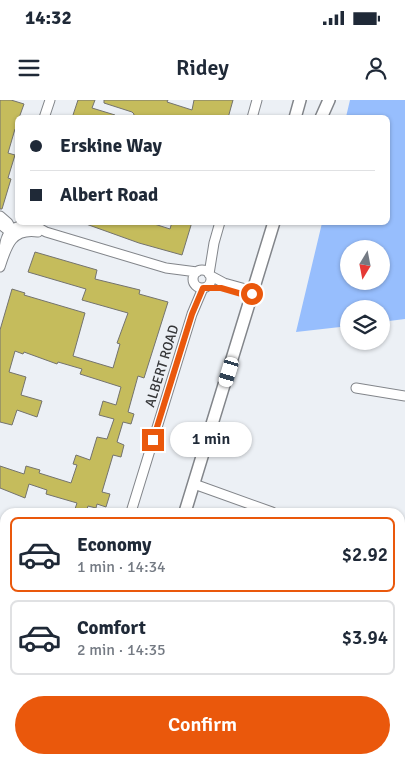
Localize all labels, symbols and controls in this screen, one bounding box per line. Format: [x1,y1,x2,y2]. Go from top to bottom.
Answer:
text: 14:32 [25,6,72,30]
icon: menu [15,54,43,82]
text: Ridey [176,54,229,81]
icon: person [362,54,390,82]
text: Erskine Way [60,134,162,158]
text: Albert Road [60,183,158,207]
north arrow [340,240,390,290]
map controls [340,240,390,350]
route start [241,283,263,305]
button: layers [340,300,390,350]
street label: ALBERT ROAD [141,323,183,409]
car [217,355,240,389]
callout: 1 min [170,422,253,458]
route end [142,429,164,451]
text: 1 min [192,429,230,449]
icon: car [17,532,62,577]
text: Economy [77,533,151,557]
text: $2.92 [342,543,388,567]
text: 1 min · 14:34 [77,557,166,577]
icon: car [17,615,62,660]
text: Comfort [77,616,146,640]
text: $3.94 [342,626,388,650]
text: 2 min · 14:35 [77,640,166,660]
button: Confirm [15,696,390,754]

